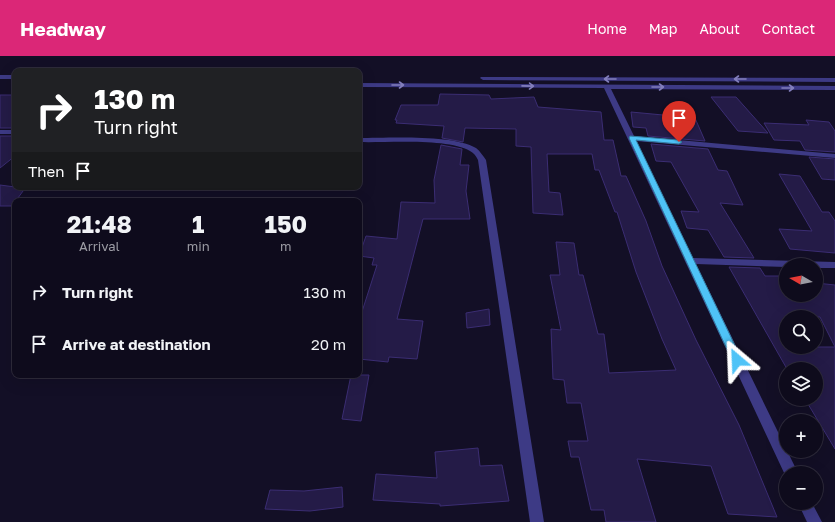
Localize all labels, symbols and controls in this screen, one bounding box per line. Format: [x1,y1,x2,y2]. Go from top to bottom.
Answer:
text: Headway [20,17,106,40]
text: Home [587,20,627,37]
text: Map [649,20,677,37]
text: About [699,20,740,37]
text: Contact [762,20,815,37]
one-way arrow [604,75,617,83]
one-way arrow [734,75,747,83]
one-way arrow [391,81,404,89]
text: 130 m [94,82,175,115]
one-way arrow [521,82,534,90]
one-way arrow [651,83,664,91]
icon: right [28,84,80,136]
one-way arrow [781,84,794,92]
pin [662,101,696,142]
icon: arrive [668,107,690,129]
text: Turn right [94,116,178,138]
icon: arrive [72,160,94,182]
text: Then [28,162,64,180]
text: 21:48 [67,209,132,238]
text: 1 [192,209,204,238]
text: 150 [265,209,307,238]
text: Arrival [79,238,120,254]
text: min [187,238,210,254]
text: m [280,238,292,254]
north arrow [779,258,823,302]
map controls [779,258,823,510]
icon: right [28,281,50,303]
text: Turn right [62,283,133,301]
text: 130 m [304,283,346,301]
button: search [779,310,823,354]
icon: arrive [28,333,50,355]
text: Arrive at destination [62,335,211,353]
text: 20 m [311,335,346,353]
position arrow [716,339,758,381]
button: layers [779,362,823,406]
button: + [779,414,823,458]
button: − [779,466,823,510]

